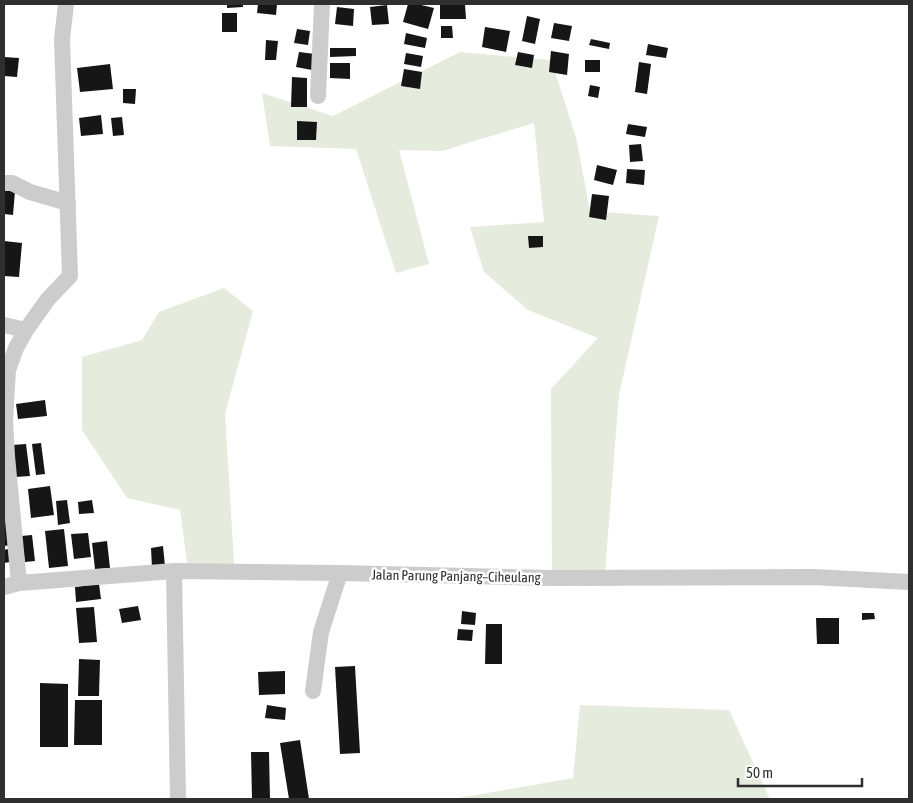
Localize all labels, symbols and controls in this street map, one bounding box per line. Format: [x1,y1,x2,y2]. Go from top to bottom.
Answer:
street label: Jalan Parung Panjang–Ciheulang [371,567,541,585]
scale bar [738,756,862,788]
text: 50 m [746,764,773,781]

